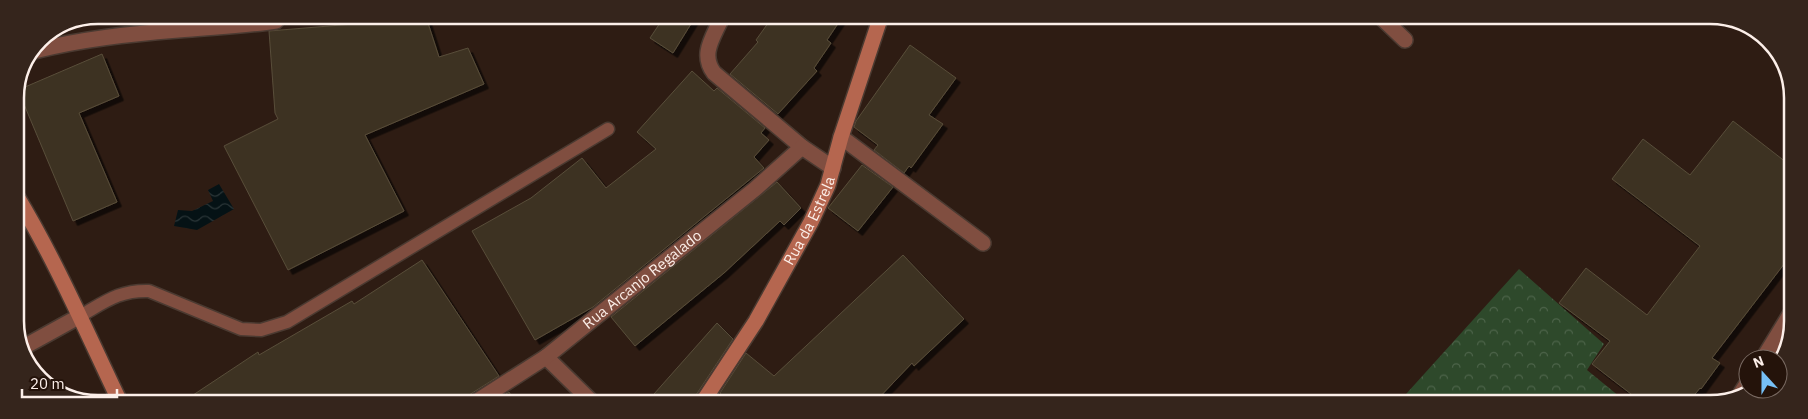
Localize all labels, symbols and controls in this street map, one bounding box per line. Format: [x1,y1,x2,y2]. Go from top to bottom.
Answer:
street label: Rua da Estrela [779,174,839,268]
street label: Rua Arcanjo Regalado [579,226,705,333]
north arrow [1738,349,1788,399]
text: N [1750,352,1766,372]
scale bar [22,366,118,398]
text: 20 m [30,374,65,393]

